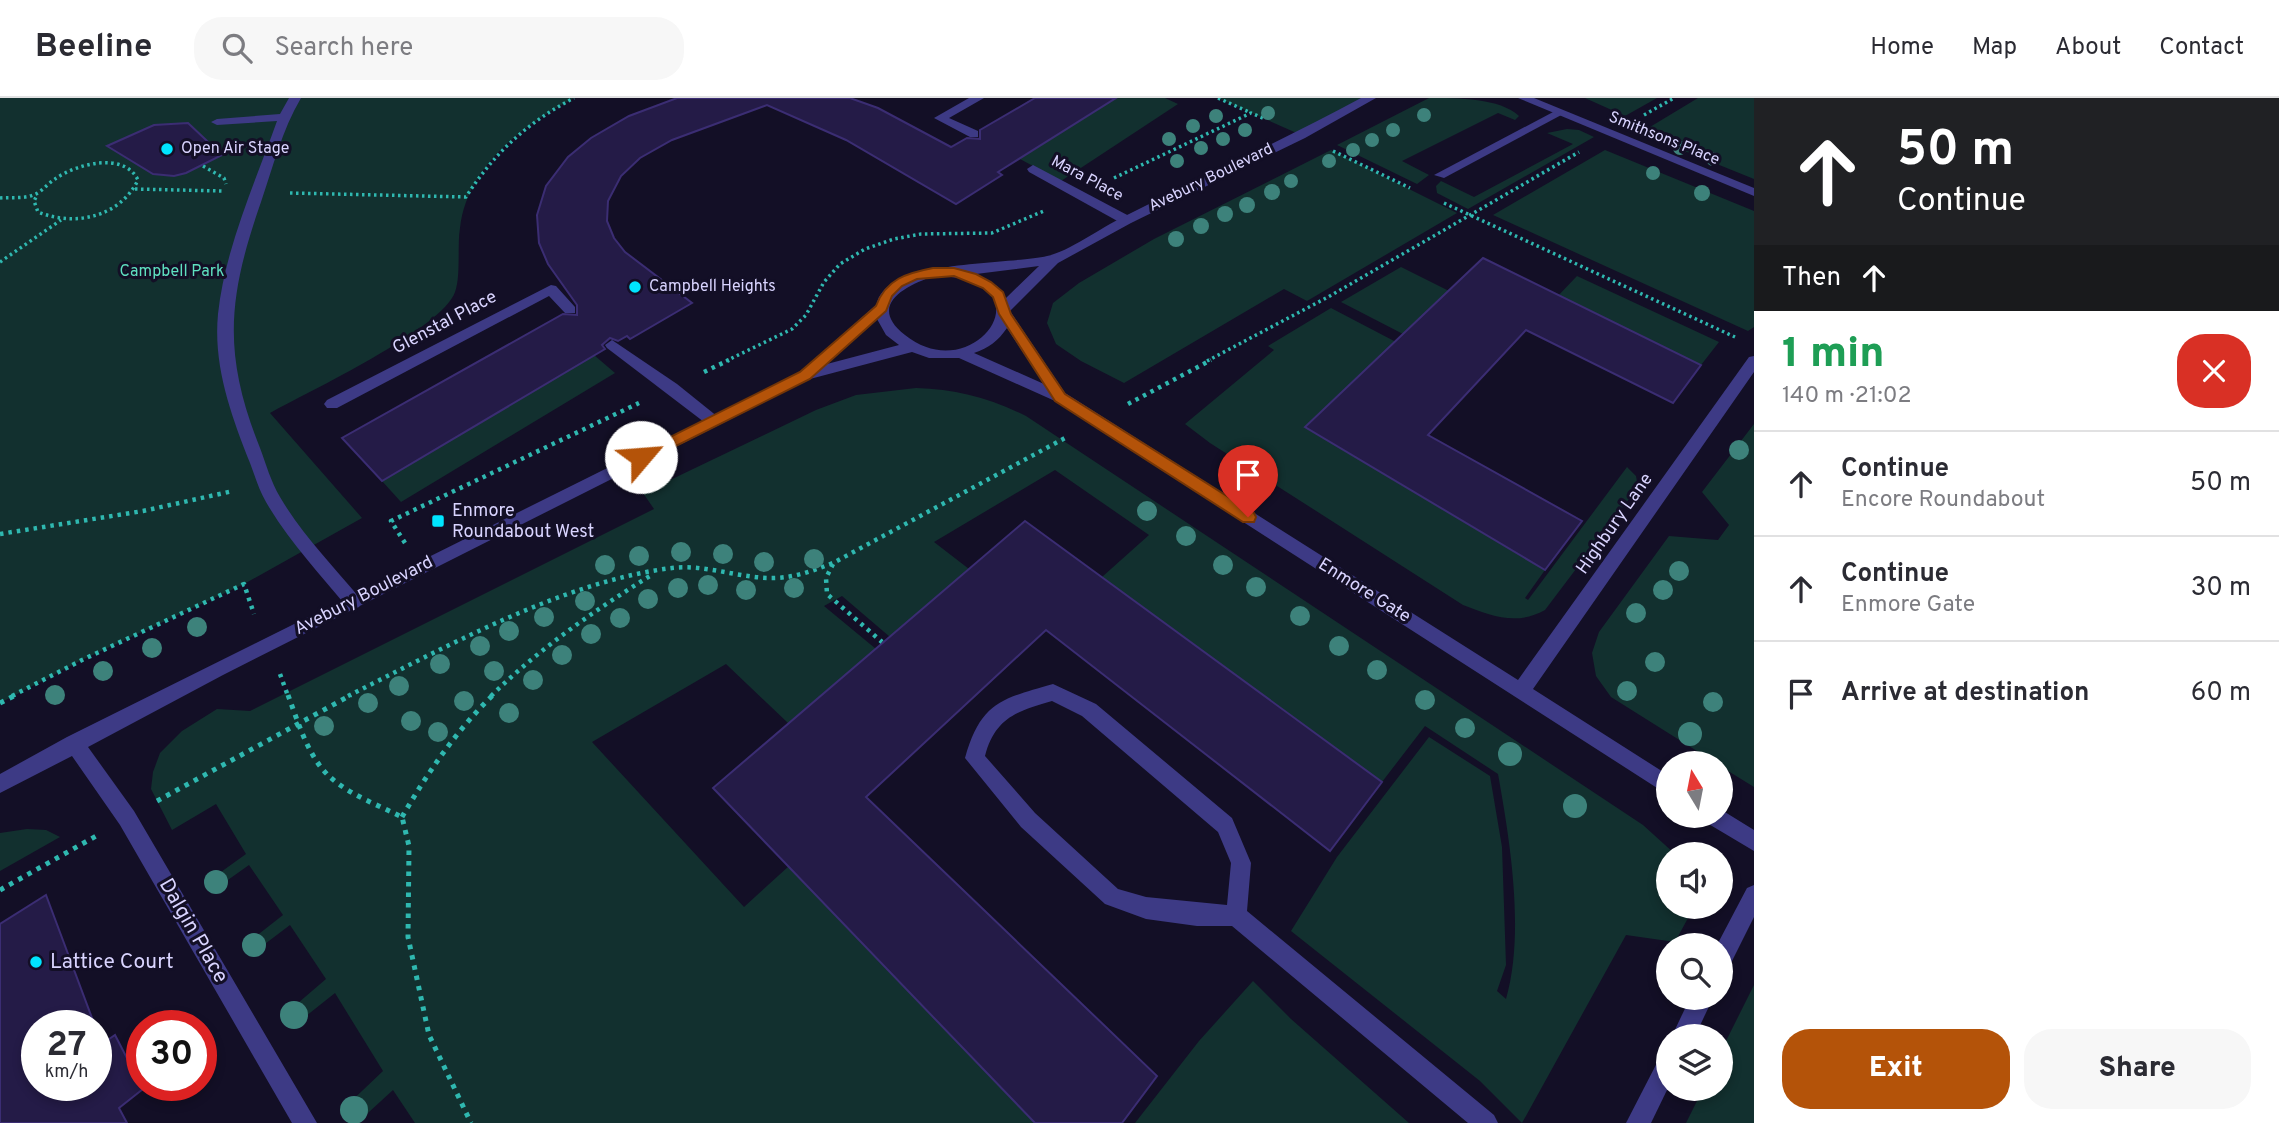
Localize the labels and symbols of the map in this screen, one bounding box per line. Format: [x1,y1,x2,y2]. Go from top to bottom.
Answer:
street label: Smithsons Place [1606,108,1722,170]
place label: Open Air Stage [181,139,289,159]
street label: Avebury Boulevard [1146,139,1276,217]
marker: Open Air Stage [159,141,175,157]
street label: Mara Place [1048,152,1126,206]
park label: Campbell Park [120,262,224,282]
place label: Campbell Heights [649,277,776,297]
marker: Campbell Heights [627,279,643,295]
street label: Glenstal Place [389,286,501,360]
position arrow [604,420,678,494]
pin [1218,445,1278,517]
street label: Highbury Lane [1572,469,1658,579]
place label: Enmore Roundabout West [452,500,594,544]
marker: Enmore Roundabout West [430,513,446,529]
street label: Avebury Boulevard [291,551,437,641]
street label: Enmore Gate [1313,553,1415,629]
north arrow [1656,751,1732,828]
street label: Dalgin Place [152,874,234,988]
place label: Lattice Court [50,949,174,976]
marker: Lattice Court [28,954,44,970]
speed limit sign: 30 [126,1010,217,1101]

